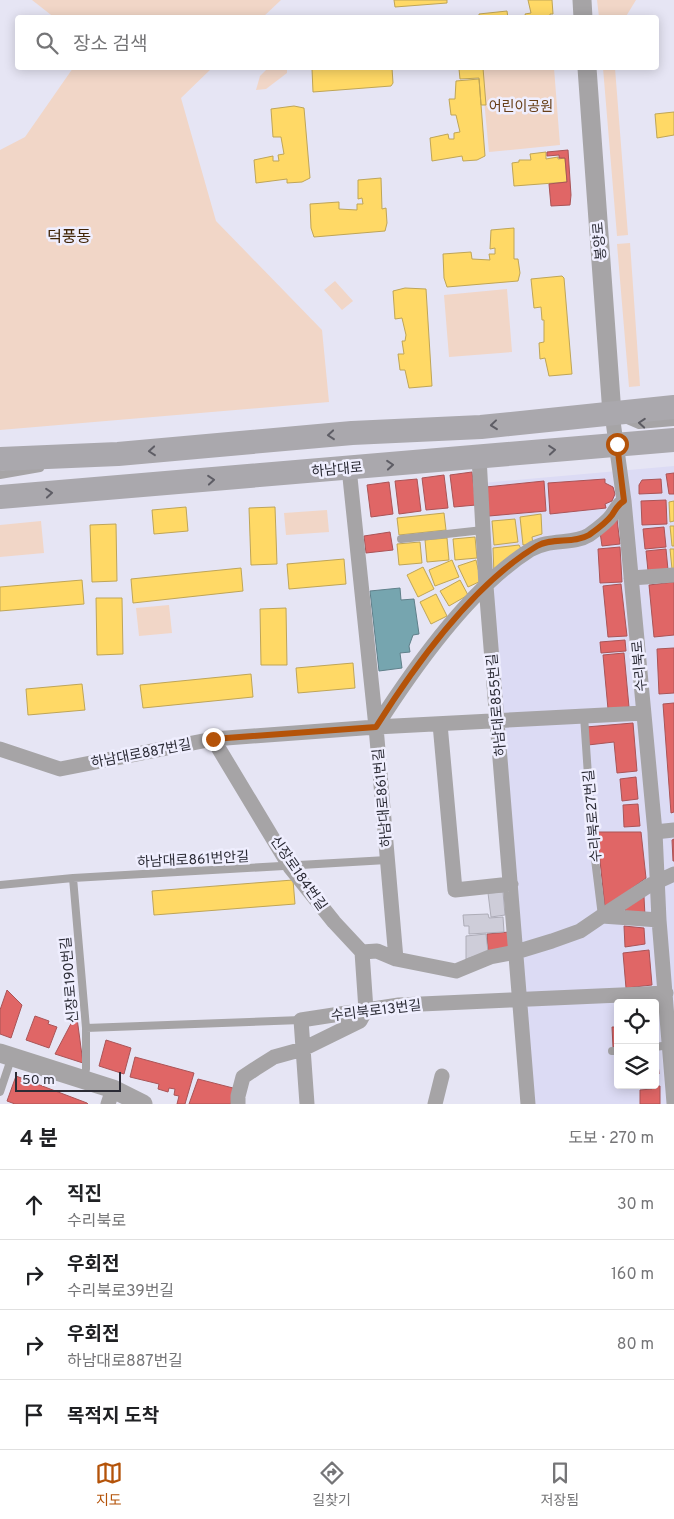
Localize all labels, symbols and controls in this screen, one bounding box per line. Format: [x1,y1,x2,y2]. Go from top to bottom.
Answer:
search box [15,15,659,70]
icon: search [33,29,61,57]
text: 장소 검색 [73,33,147,57]
park label: 어린이공원 [489,99,553,116]
street label: 봉양로 [590,221,611,261]
district label: 덕풍동 [47,228,91,248]
one-way arrow [638,418,646,429]
one-way arrow [489,419,497,430]
one-way arrow [327,429,335,440]
route start [606,433,629,456]
one-way arrow [148,445,156,456]
one-way arrow [548,445,556,456]
one-way arrow [386,459,394,470]
street label: 하남대로 [311,460,364,481]
one-way arrow [207,475,215,486]
one-way arrow [45,488,53,499]
street label: 수리북로 [630,639,651,692]
street label: 하남대로855번길 [485,653,510,757]
route end [202,728,225,751]
street label: 하남대로887번길 [90,736,193,773]
street label: 하남대로861번길 [371,748,396,848]
street label: 수리북로27번길 [581,769,606,863]
street label: 신장로184번길 [266,833,330,914]
street label: 하남대로861번안길 [137,849,250,872]
street label: 신장로190번길 [58,936,83,1024]
street label: 수리북로13번길 [330,998,422,1025]
map controls [614,999,659,1089]
button: locate [614,999,659,1044]
button: layers [614,1044,659,1089]
scale bar [15,1069,121,1092]
text: 50 m [22,1072,55,1089]
text: 4 분 [20,1126,58,1153]
text: 도보 · 270 m [568,1129,654,1149]
text: 직진 [67,1183,102,1207]
icon: ahead [20,1191,48,1219]
text: 30 m [617,1195,654,1215]
text: 수리북로 [67,1212,126,1232]
text: 우회전 [67,1253,119,1277]
icon: right [20,1261,48,1289]
text: 160 m [611,1265,654,1285]
text: 수리북로39번길 [67,1282,174,1302]
text: 우회전 [67,1323,119,1347]
icon: right [20,1331,48,1359]
text: 80 m [617,1335,654,1355]
text: 하남대로887번길 [67,1352,183,1372]
icon: arrive [20,1401,48,1429]
text: 목적지 도착 [67,1405,159,1429]
tab: 지도 [95,1459,123,1510]
tab: 길찾기 [312,1459,351,1510]
tab: 저장됨 [541,1459,579,1510]

